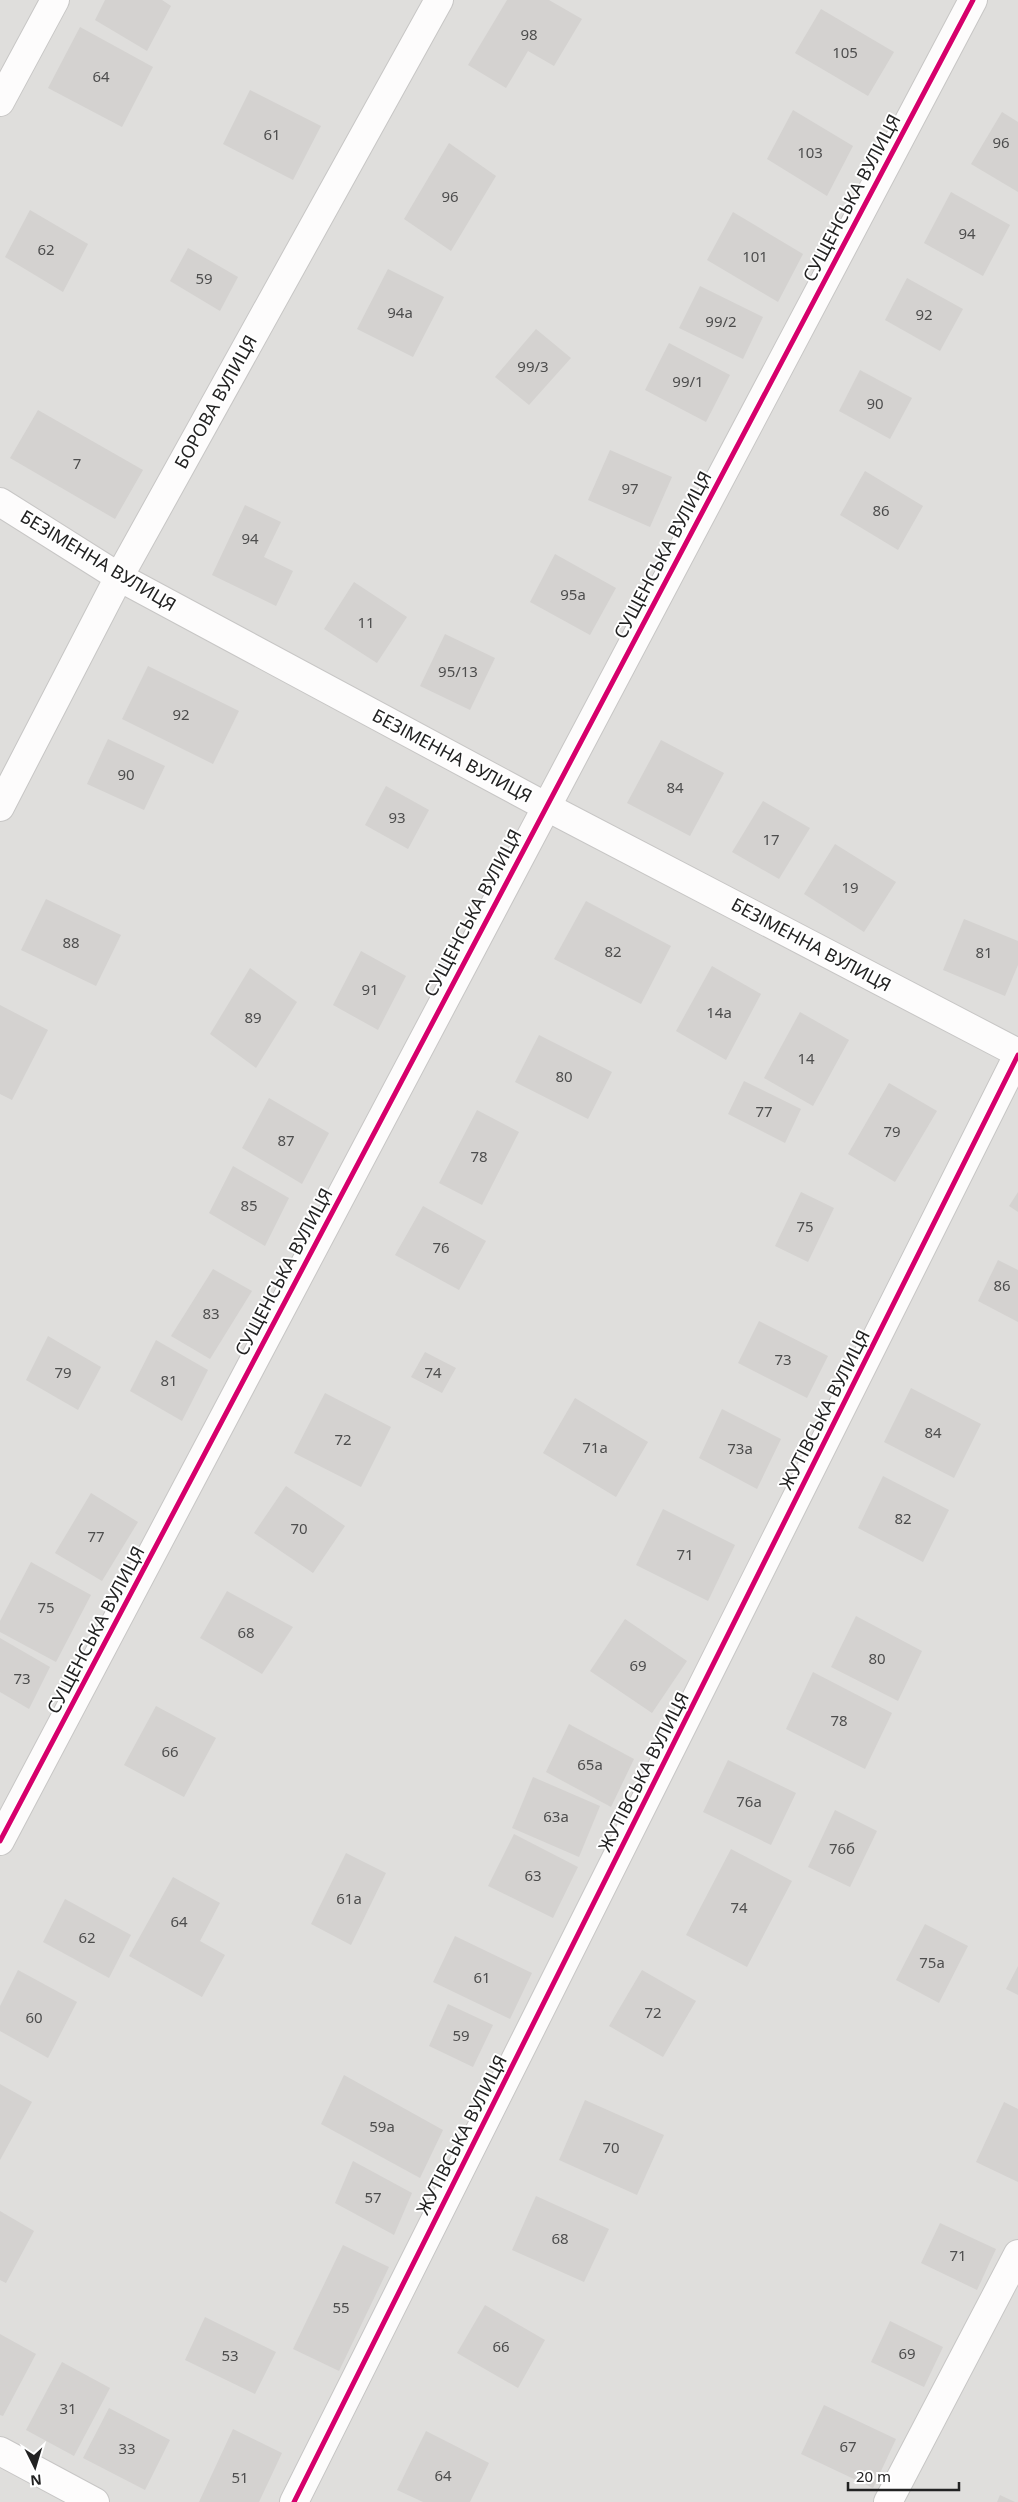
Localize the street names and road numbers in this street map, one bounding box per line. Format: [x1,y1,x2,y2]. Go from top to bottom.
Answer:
street label: СУЩЕНСЬКА ВУЛИЦЯ [797,110,905,285]
street label: БОРОВА ВУЛИЦЯ [168,330,262,473]
street label: СУЩЕНСЬКА ВУЛИЦЯ [608,467,716,642]
street label: БЕЗІМЕННА ВУЛИЦЯ [16,504,181,616]
street label: БЕЗІМЕННА ВУЛИЦЯ [368,703,537,807]
street label: СУЩЕНСЬКА ВУЛИЦЯ [418,825,526,1000]
street label: БЕЗІМЕННА ВУЛИЦЯ [727,892,896,996]
street label: СУЩЕНСЬКА ВУЛИЦЯ [229,1184,337,1359]
street label: ЖУТІВСЬКА ВУЛИЦЯ [773,1326,875,1493]
street label: СУЩЕНСЬКА ВУЛИЦЯ [41,1542,149,1717]
street label: ЖУТІВСЬКА ВУЛИЦЯ [592,1688,694,1855]
street label: ЖУТІВСЬКА ВУЛИЦЯ [410,2051,512,2218]

